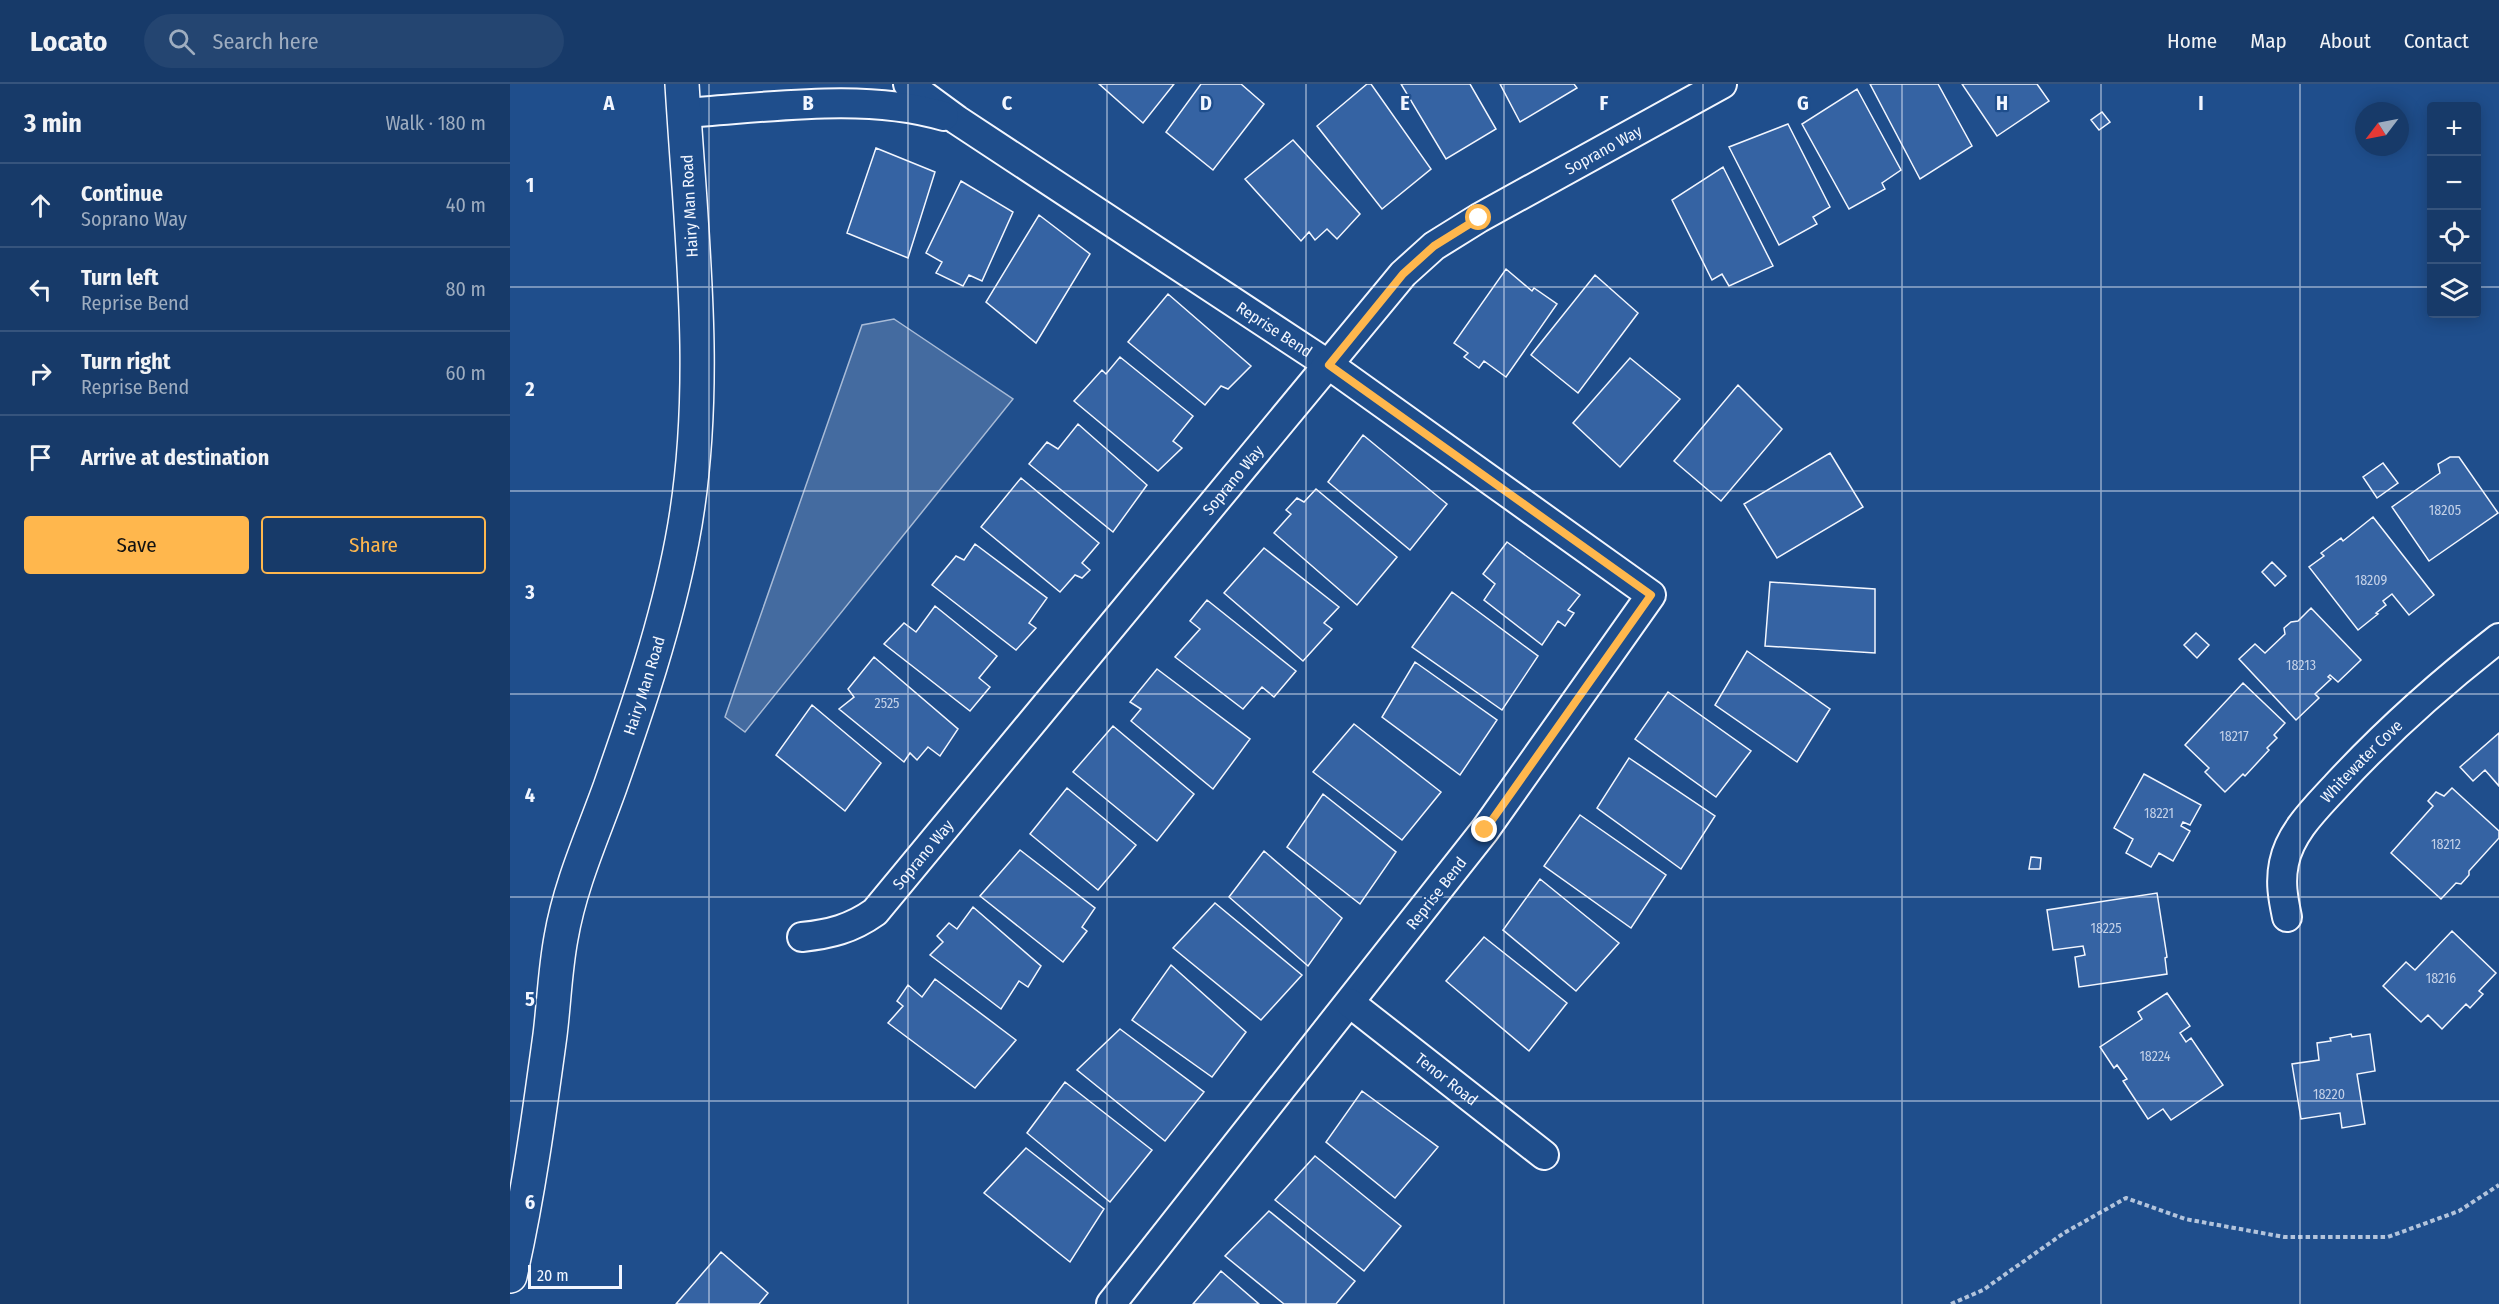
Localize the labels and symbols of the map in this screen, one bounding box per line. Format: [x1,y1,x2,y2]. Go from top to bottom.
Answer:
text: A [603,91,616,115]
text: B [802,91,814,115]
text: C [1002,91,1013,115]
text: D [1200,91,1212,115]
text: E [1400,91,1410,115]
text: F [1600,91,1609,115]
text: G [1797,91,1809,115]
text: H [1996,91,2008,115]
text: I [2198,91,2204,115]
north arrow [2355,102,2409,156]
street label: Soprano Way [1562,121,1646,179]
street label: Hairy Man Road [677,154,702,258]
text: 1 [526,173,534,197]
route start [1465,204,1491,230]
street label: Reprise Bend [1233,298,1316,361]
text: 2 [524,377,535,401]
street label: Soprano Way [1199,441,1268,519]
house number: 18205 [2429,502,2461,519]
house number: 18209 [2355,572,2387,589]
text: 3 [524,580,535,604]
street label: Hairy Man Road [620,634,669,738]
house number: 18213 [2286,657,2316,674]
house number: 2525 [874,695,900,712]
street label: Whitewater Cove [2317,716,2406,807]
house number: 18217 [2219,728,2249,745]
text: 4 [525,783,535,807]
house number: 18221 [2144,805,2174,822]
street label: Soprano Way [889,815,958,893]
route end [1471,816,1497,842]
house number: 18212 [2431,836,2461,853]
street label: Reprise Bend [1402,853,1471,933]
house number: 18225 [2090,920,2122,937]
house number: 18216 [2426,970,2456,987]
text: 5 [525,987,535,1011]
house number: 18224 [2139,1048,2171,1065]
street label: Tenor Road [1412,1049,1481,1110]
house number: 18220 [2313,1086,2345,1103]
text: 6 [525,1190,535,1214]
scale bar [528,1262,622,1290]

